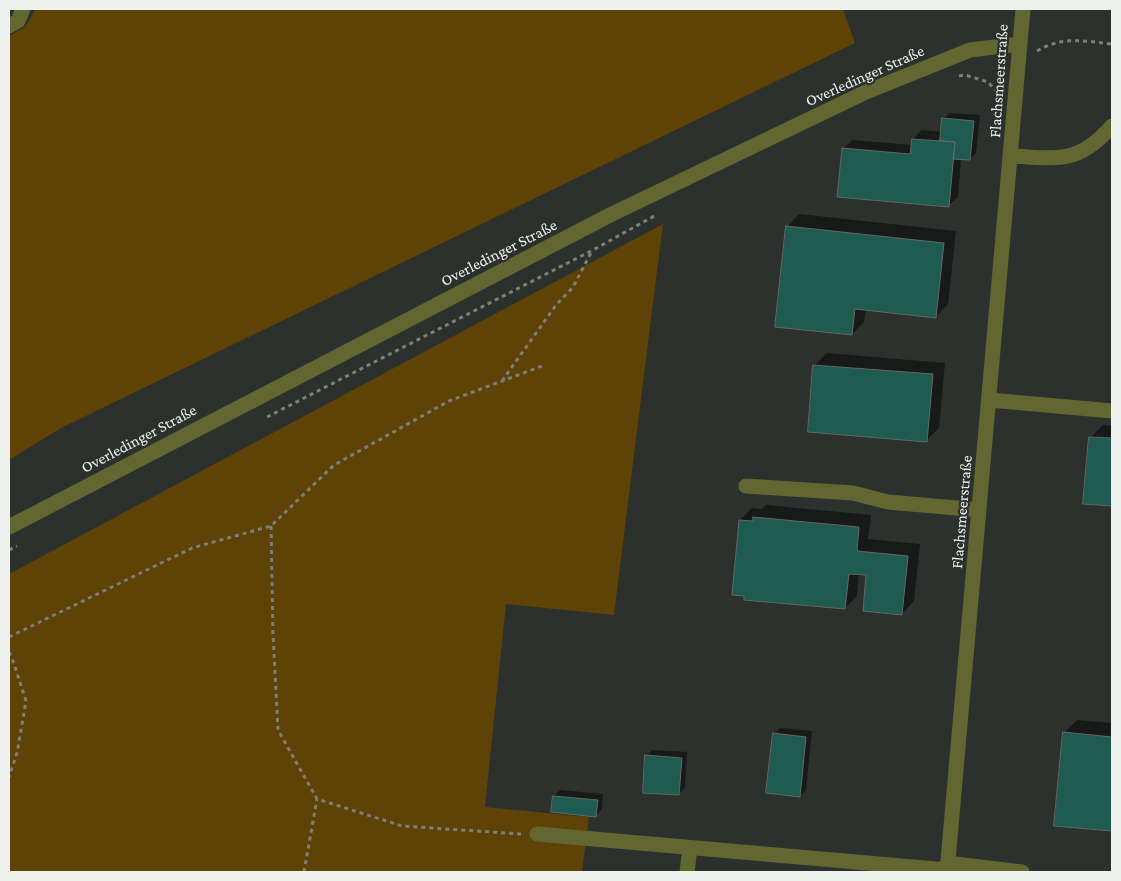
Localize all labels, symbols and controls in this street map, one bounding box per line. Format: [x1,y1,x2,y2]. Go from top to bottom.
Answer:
street label: Flachsmeerstraße [985,24,1013,138]
street label: Overledinger Straße [803,41,927,111]
street label: Overledinger Straße [438,215,560,291]
street label: Overledinger Straße [78,401,200,477]
street label: Flachsmeerstraße [947,455,977,569]

